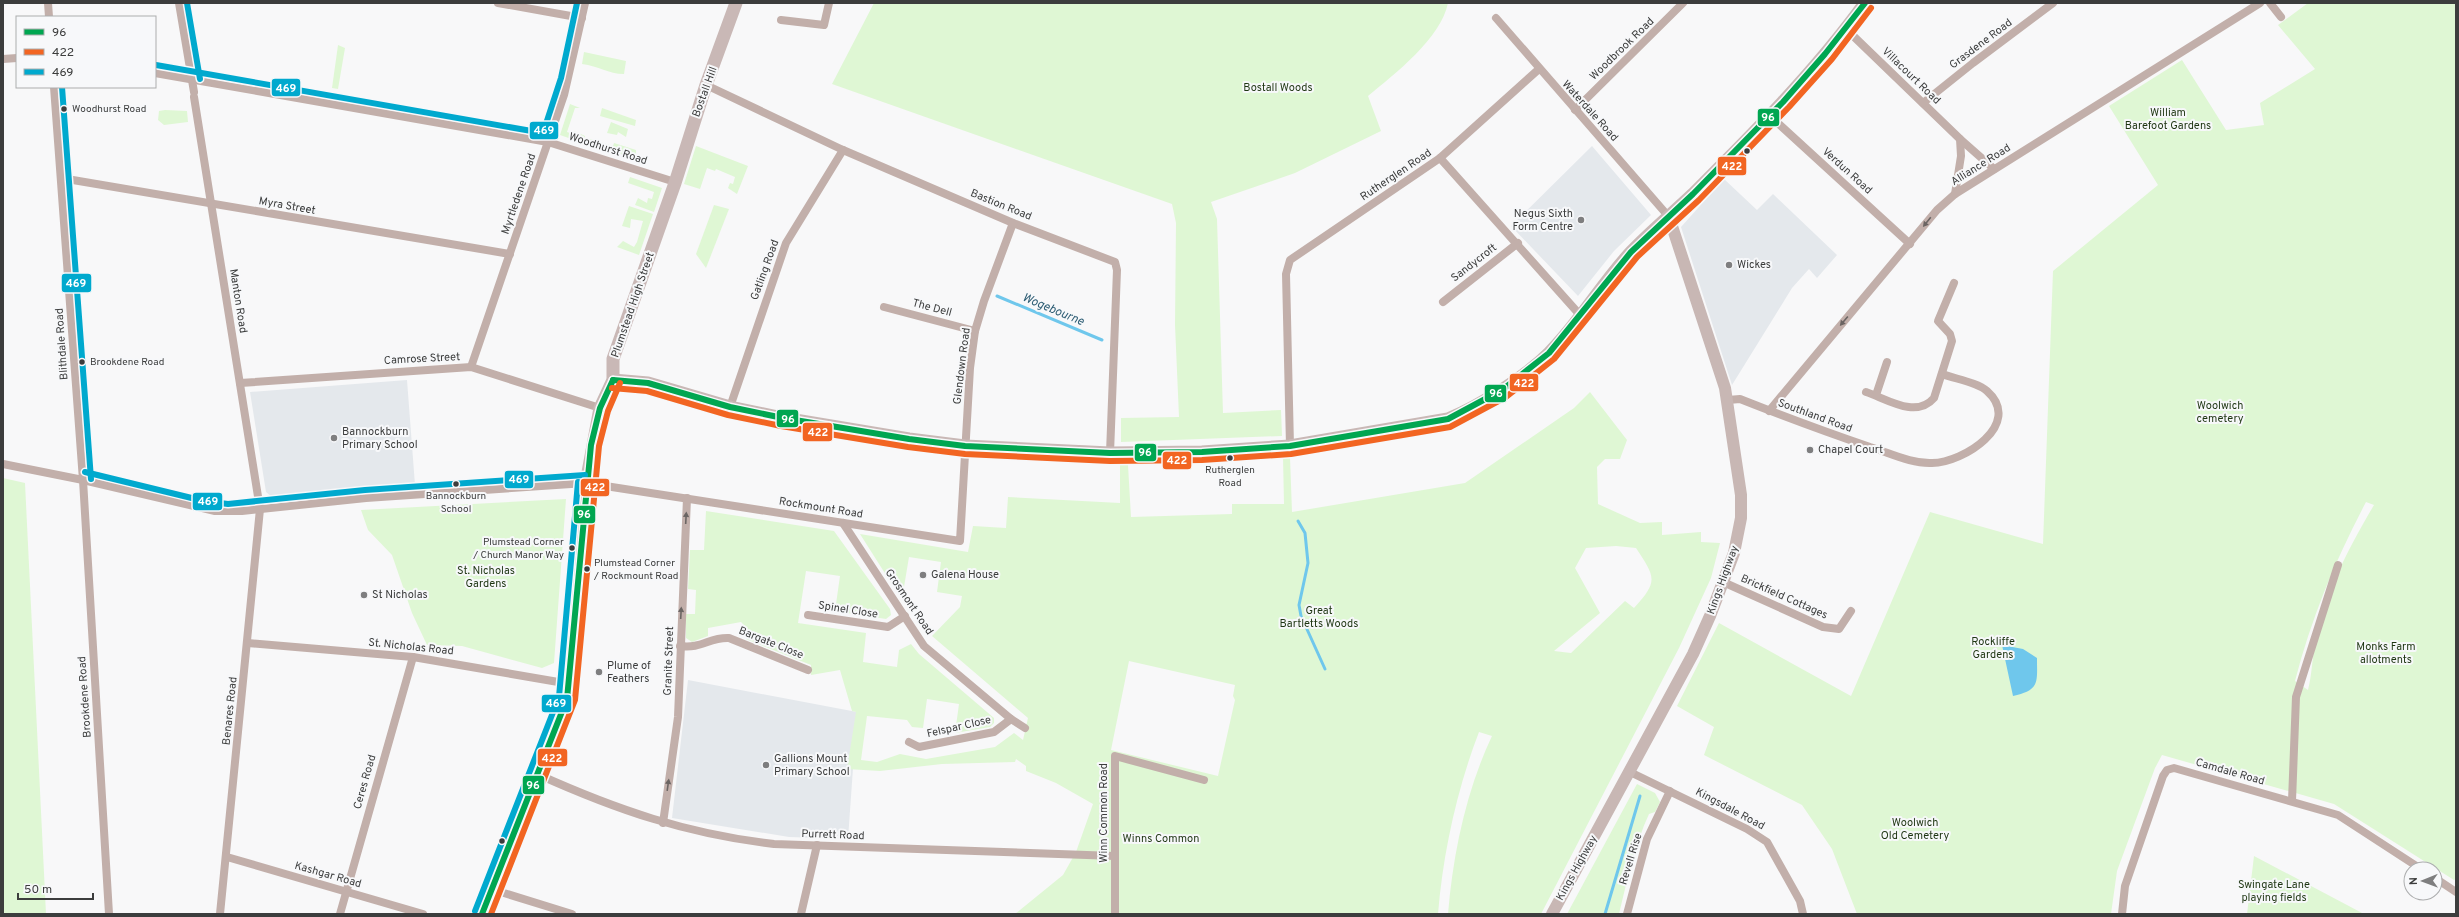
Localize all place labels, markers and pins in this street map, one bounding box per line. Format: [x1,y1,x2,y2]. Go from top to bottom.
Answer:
place label: Woodhurst Road [72,103,146,116]
marker: Woodhurst Road [59,104,69,114]
unlabelled marker [1742,146,1752,156]
place label: Negus Sixth Form Centre [1513,207,1573,234]
marker: Negus Sixth Form Centre [1576,215,1586,225]
place label: Wickes [1737,258,1771,272]
marker: Wickes [1724,260,1734,270]
place label: Brookdene Road [90,356,164,369]
marker: Brookdene Road [77,357,87,367]
place label: Bannockburn Primary School [342,425,418,452]
marker: Bannockburn Primary School [329,433,339,443]
place label: Chapel Court [1818,443,1883,457]
marker: Chapel Court [1805,445,1815,455]
marker: Rutherglen Road [1225,453,1235,463]
place label: Rutherglen Road [1205,464,1255,490]
marker: Bannockburn School [451,479,461,489]
place label: Bannockburn School [426,490,486,516]
place label: Plumstead Corner / Church Manor Way [472,536,564,562]
marker: Plumstead Corner / Church Manor Way [567,543,577,553]
place label: Plumstead Corner / Rockmount Road [593,557,678,583]
marker: Plumstead Corner / Rockmount Road [582,564,592,574]
place label: Galena House [931,568,999,582]
marker: Galena House [918,570,928,580]
place label: St Nicholas [372,588,428,602]
marker: St Nicholas [359,590,369,600]
place label: Plume of Feathers [607,659,651,686]
marker: Plume of Feathers [594,667,604,677]
place label: Gallions Mount Primary School [774,752,850,779]
marker: Gallions Mount Primary School [761,760,771,770]
unlabelled marker [497,836,507,846]

